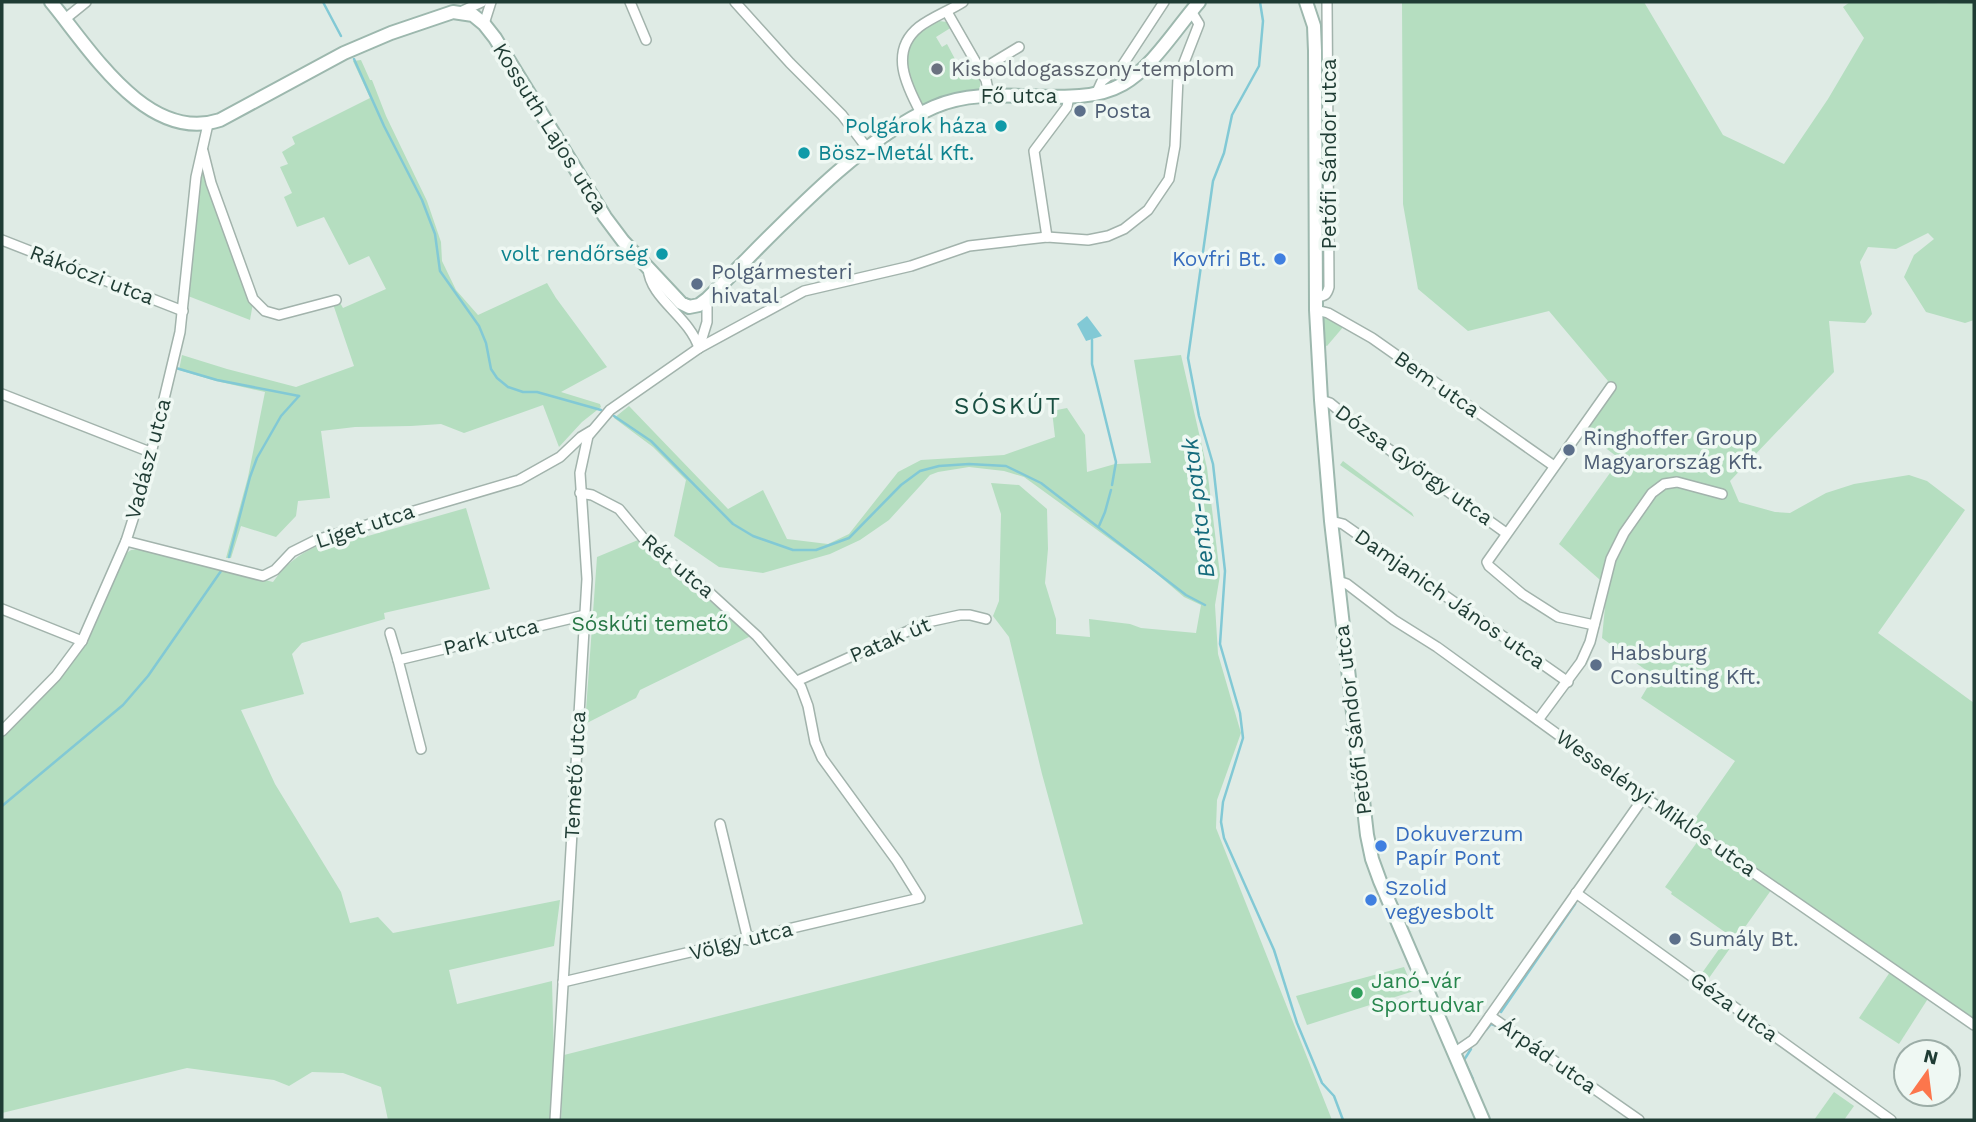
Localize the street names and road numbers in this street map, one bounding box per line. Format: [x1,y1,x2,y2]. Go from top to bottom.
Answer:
street label: Kossuth Lajos utca [488,38,613,217]
street label: Petőfi Sándor utca [1316,58,1341,250]
street label: Fő utca [981,83,1058,108]
street label: Rákóczi utca [26,239,158,310]
street label: Bem utca [1390,345,1485,422]
street label: Vadász utca [119,396,176,522]
street label: Dózsa György utca [1330,399,1498,530]
street label: Liget utca [312,498,418,553]
street label: Damjanich János utca [1350,523,1551,674]
street label: Rét utca [637,528,720,603]
street label: Patak út [846,611,934,668]
street label: Park utca [441,613,541,660]
street label: Petőfi Sándor utca [1328,624,1377,816]
street label: Temető utca [559,710,590,840]
street label: Wesselényi Miklós utca [1551,724,1761,881]
street label: Völgy utca [687,916,795,965]
street label: Géza utca [1685,966,1783,1047]
street label: Árpád utca [1495,1013,1602,1098]

